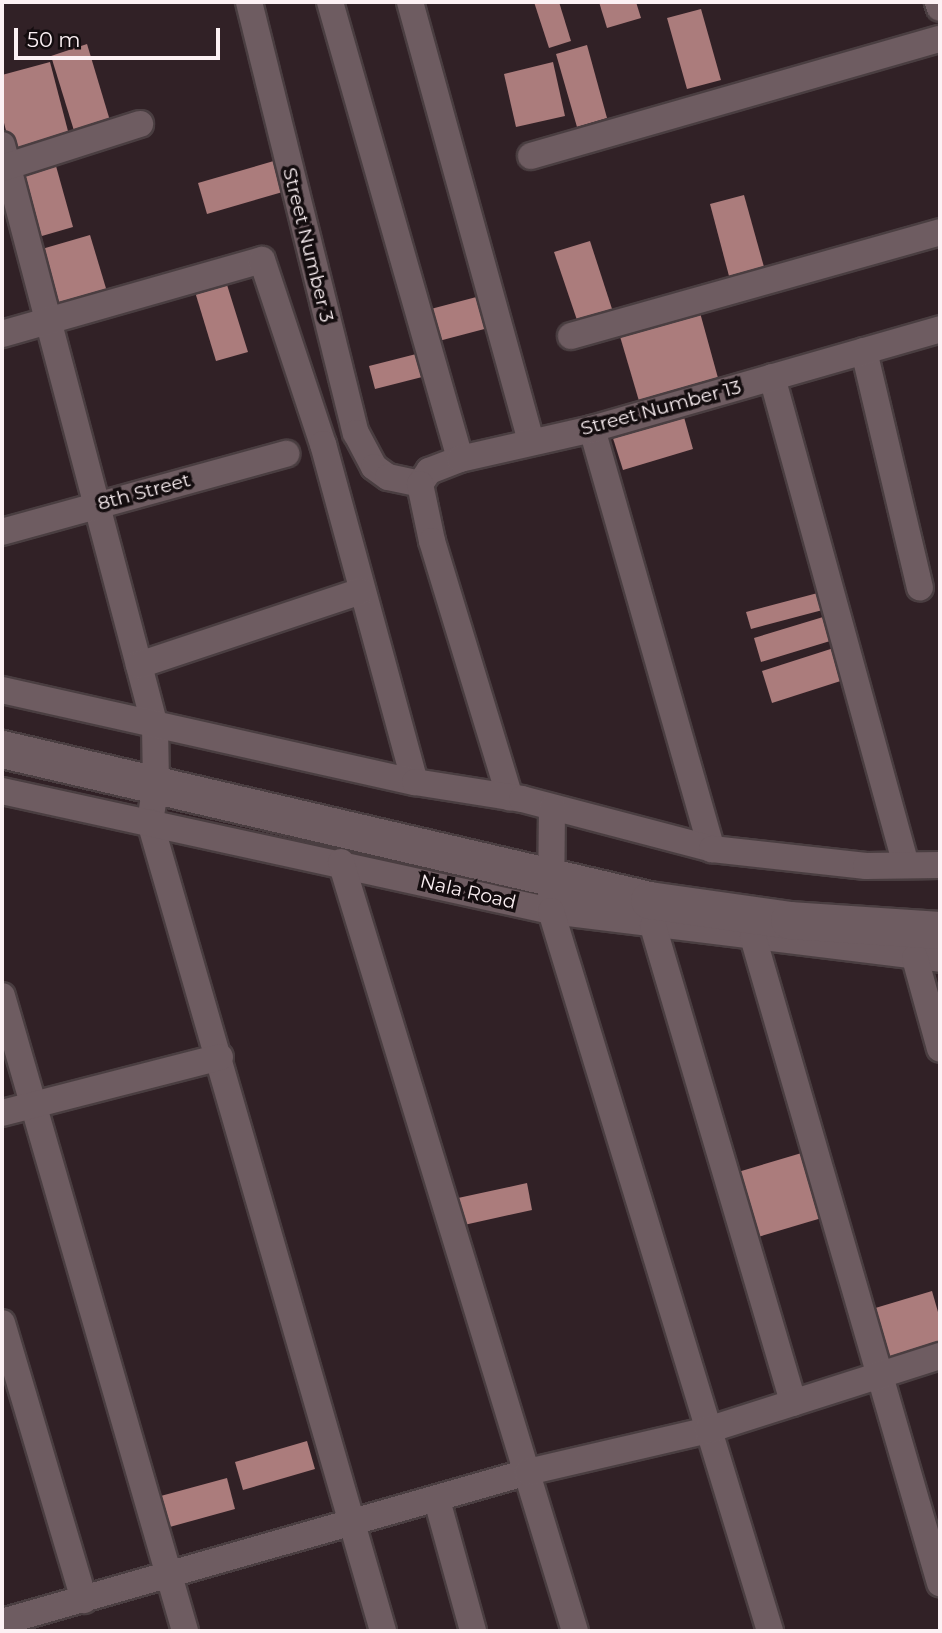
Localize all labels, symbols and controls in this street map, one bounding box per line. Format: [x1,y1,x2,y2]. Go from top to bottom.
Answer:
scale bar [18,14,224,58]
text: 50 m [27,27,81,52]
street label: Street Number 3 [278,165,338,325]
street label: Street Number 13 [578,376,744,440]
street label: 8th Street [95,469,193,515]
street label: Nala Road [418,870,518,914]

